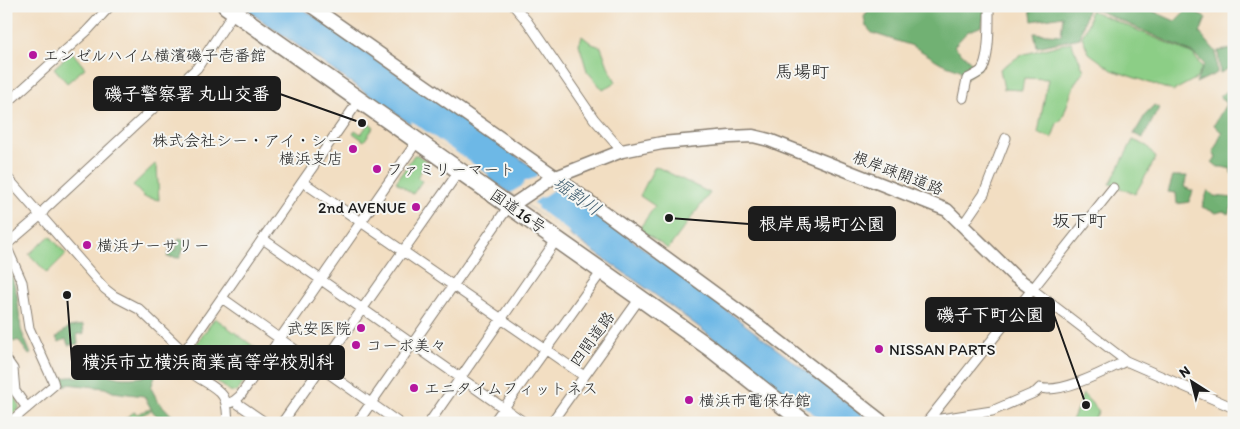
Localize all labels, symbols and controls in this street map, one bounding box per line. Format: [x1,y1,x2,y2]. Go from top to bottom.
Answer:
place label: エンゼルハイム横濱磯子壱番館 [43,46,266,65]
marker: エンゼルハイム横濱磯子壱番館 [27,49,39,61]
district label: 馬場町 [775,61,829,83]
callout: 磯子警察署 丸山交番 [94,77,280,110]
text: 磯子警察署 丸山交番 [104,83,270,105]
place label: 株式会社シー・アイ・シー 横浜支店 [152,131,343,168]
marker: 株式会社シー・アイ・シー 横浜支店 [347,143,359,155]
street label: 根岸疎開道路 [850,147,946,199]
place label: ファミリーマート [387,160,515,179]
marker: ファミリーマート [371,163,383,175]
water label: 堀割川 [549,172,605,220]
street label: 国道16号 [486,185,550,237]
place label: 2nd AVENUE [318,198,406,217]
marker: 2nd AVENUE [410,201,422,213]
callout: 根岸馬場町公園 [749,207,895,240]
district label: 坂下町 [1052,210,1106,232]
text: 根岸馬場町公園 [759,213,885,235]
place label: 横浜ナーサリー [97,236,210,255]
marker: 横浜ナーサリー [81,239,93,251]
callout: 磯子下町公園 [926,298,1054,331]
text: 磯子下町公園 [936,304,1044,326]
street label: 四間道路 [566,308,618,370]
place label: 武安医院 [287,319,351,338]
marker: 武安医院 [355,322,367,334]
place label: コーポ美々 [366,336,446,355]
marker: コーポ美々 [350,339,362,351]
place label: NISSAN PARTS [889,340,996,359]
marker: NISSAN PARTS [873,343,885,355]
callout: 横浜市立横浜商業高等学校別科 [72,346,344,379]
text: 横浜市立横浜商業高等学校別科 [82,351,334,373]
north arrow [1168,356,1218,406]
text: N [1176,362,1193,382]
place label: エニタイムフィットネス [424,379,598,398]
marker: エニタイムフィットネス [408,382,420,394]
place label: 横浜市電保存館 [699,391,811,410]
marker: 横浜市電保存館 [683,394,695,406]

